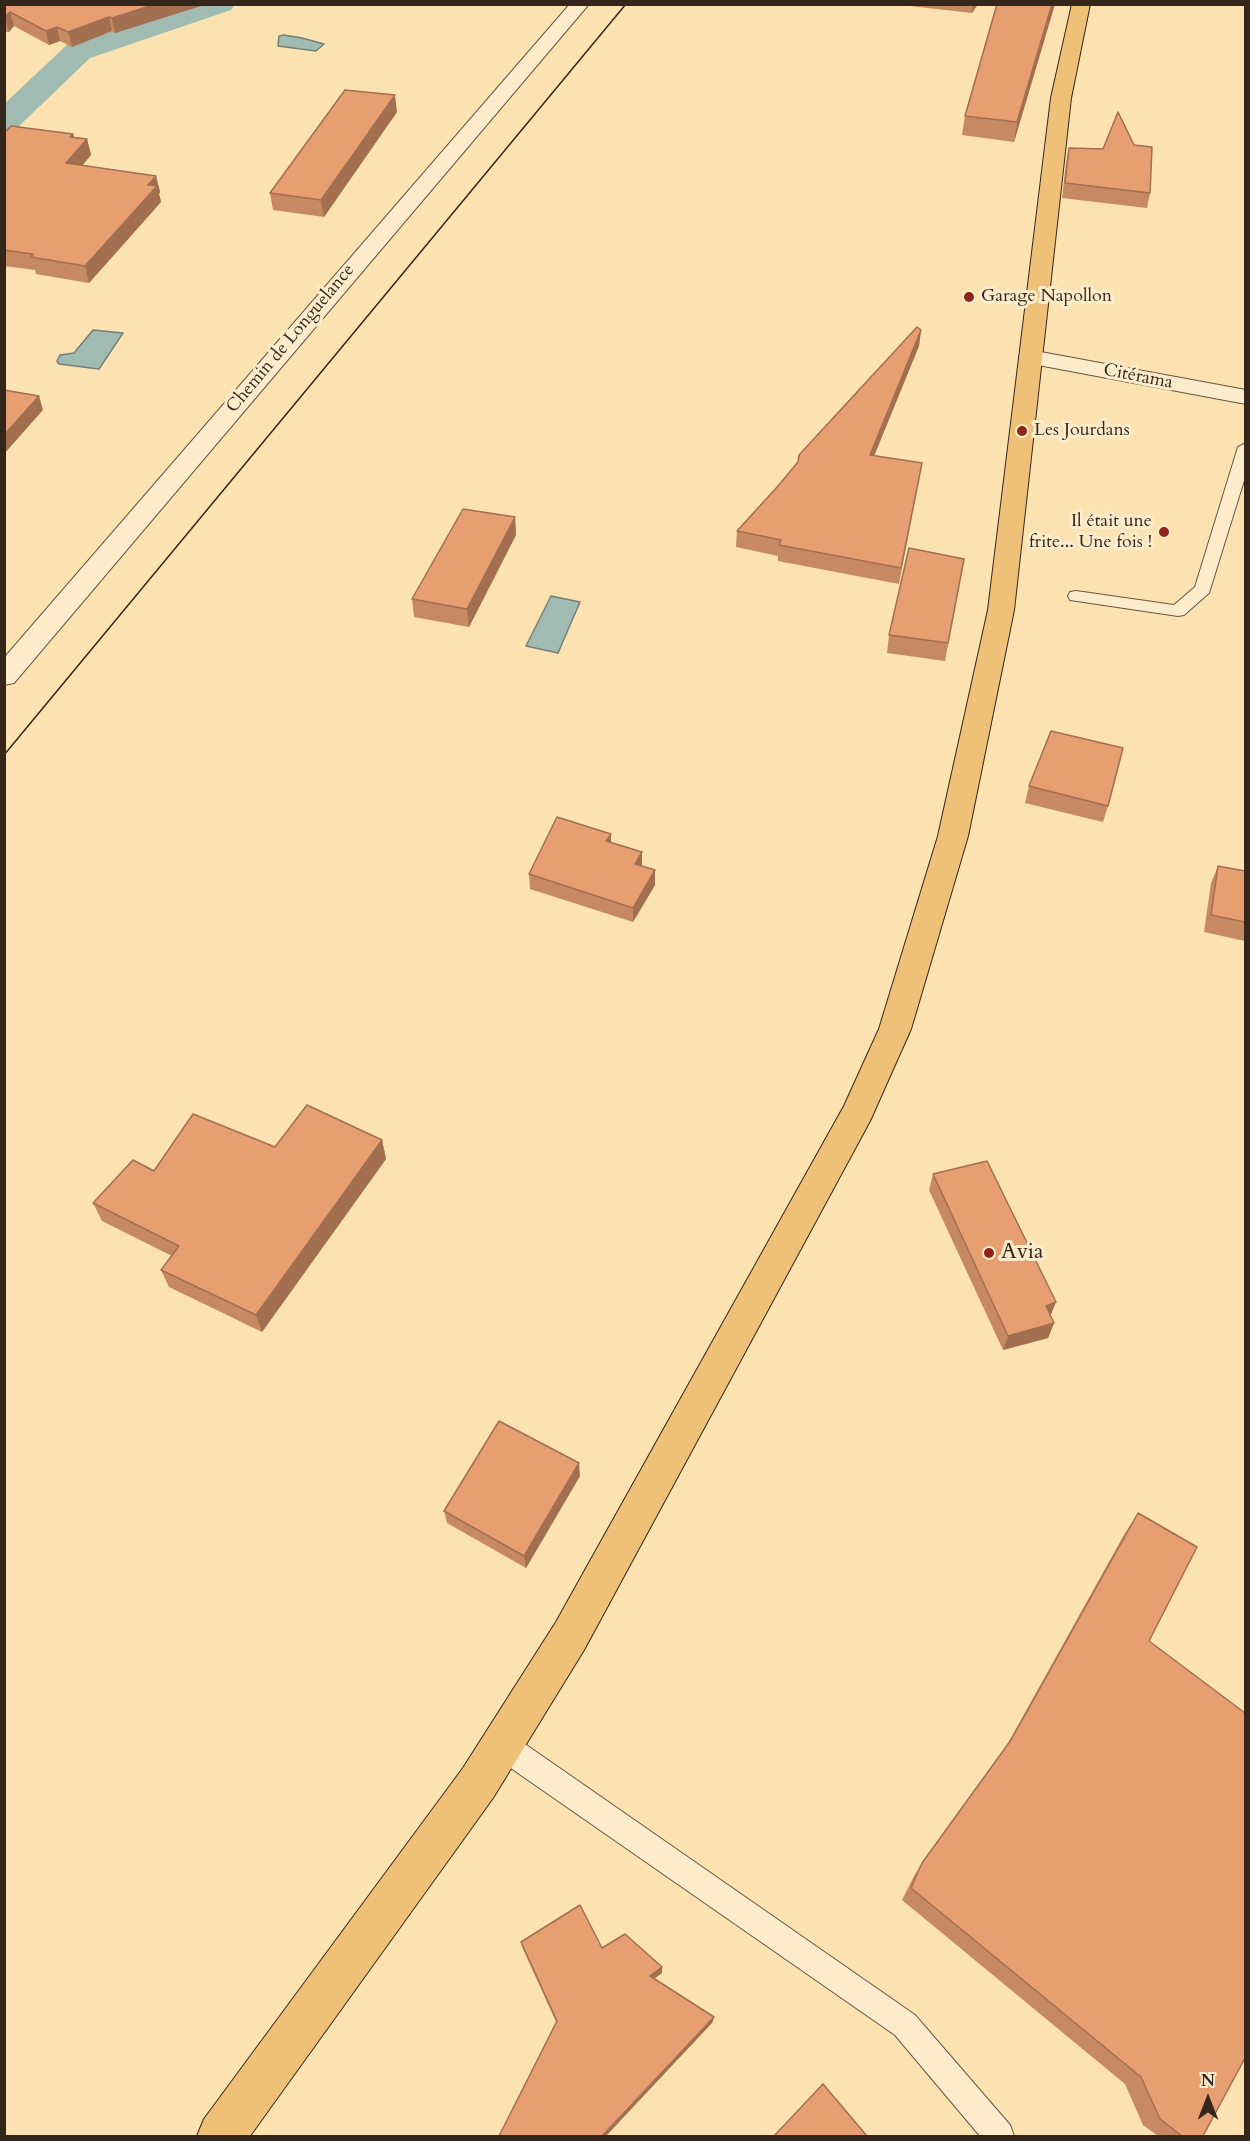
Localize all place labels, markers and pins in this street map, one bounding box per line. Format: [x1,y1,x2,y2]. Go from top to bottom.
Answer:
place label: Garage Napollon [981,286,1112,308]
marker: Garage Napollon [962,290,976,304]
place label: Les Jourdans [1034,420,1130,442]
marker: Les Jourdans [1015,424,1029,438]
place label: Il était une frite... Une fois ! [1029,511,1152,554]
marker: Il était une frite... Une fois ! [1157,525,1171,539]
place label: Avia [1001,1240,1043,1266]
marker: Avia [982,1246,996,1260]

